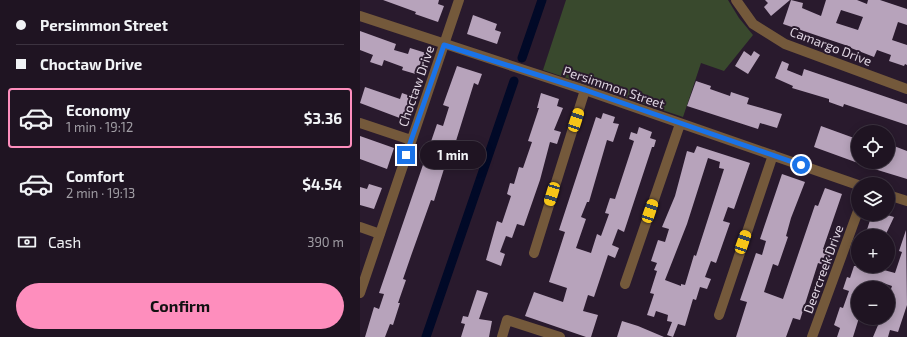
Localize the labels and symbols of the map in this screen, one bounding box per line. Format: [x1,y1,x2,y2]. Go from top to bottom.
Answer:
street label: Camargo Drive [788,23,874,69]
street label: Choctaw Drive [395,43,437,129]
street label: Persimmon Street [561,62,667,112]
car [567,107,585,133]
callout: 1 min [420,141,486,169]
route end [397,146,415,164]
route start [792,156,810,174]
car [543,181,561,207]
car [640,198,660,224]
street label: Deercreek Drive [800,222,846,316]
car [733,229,753,255]

